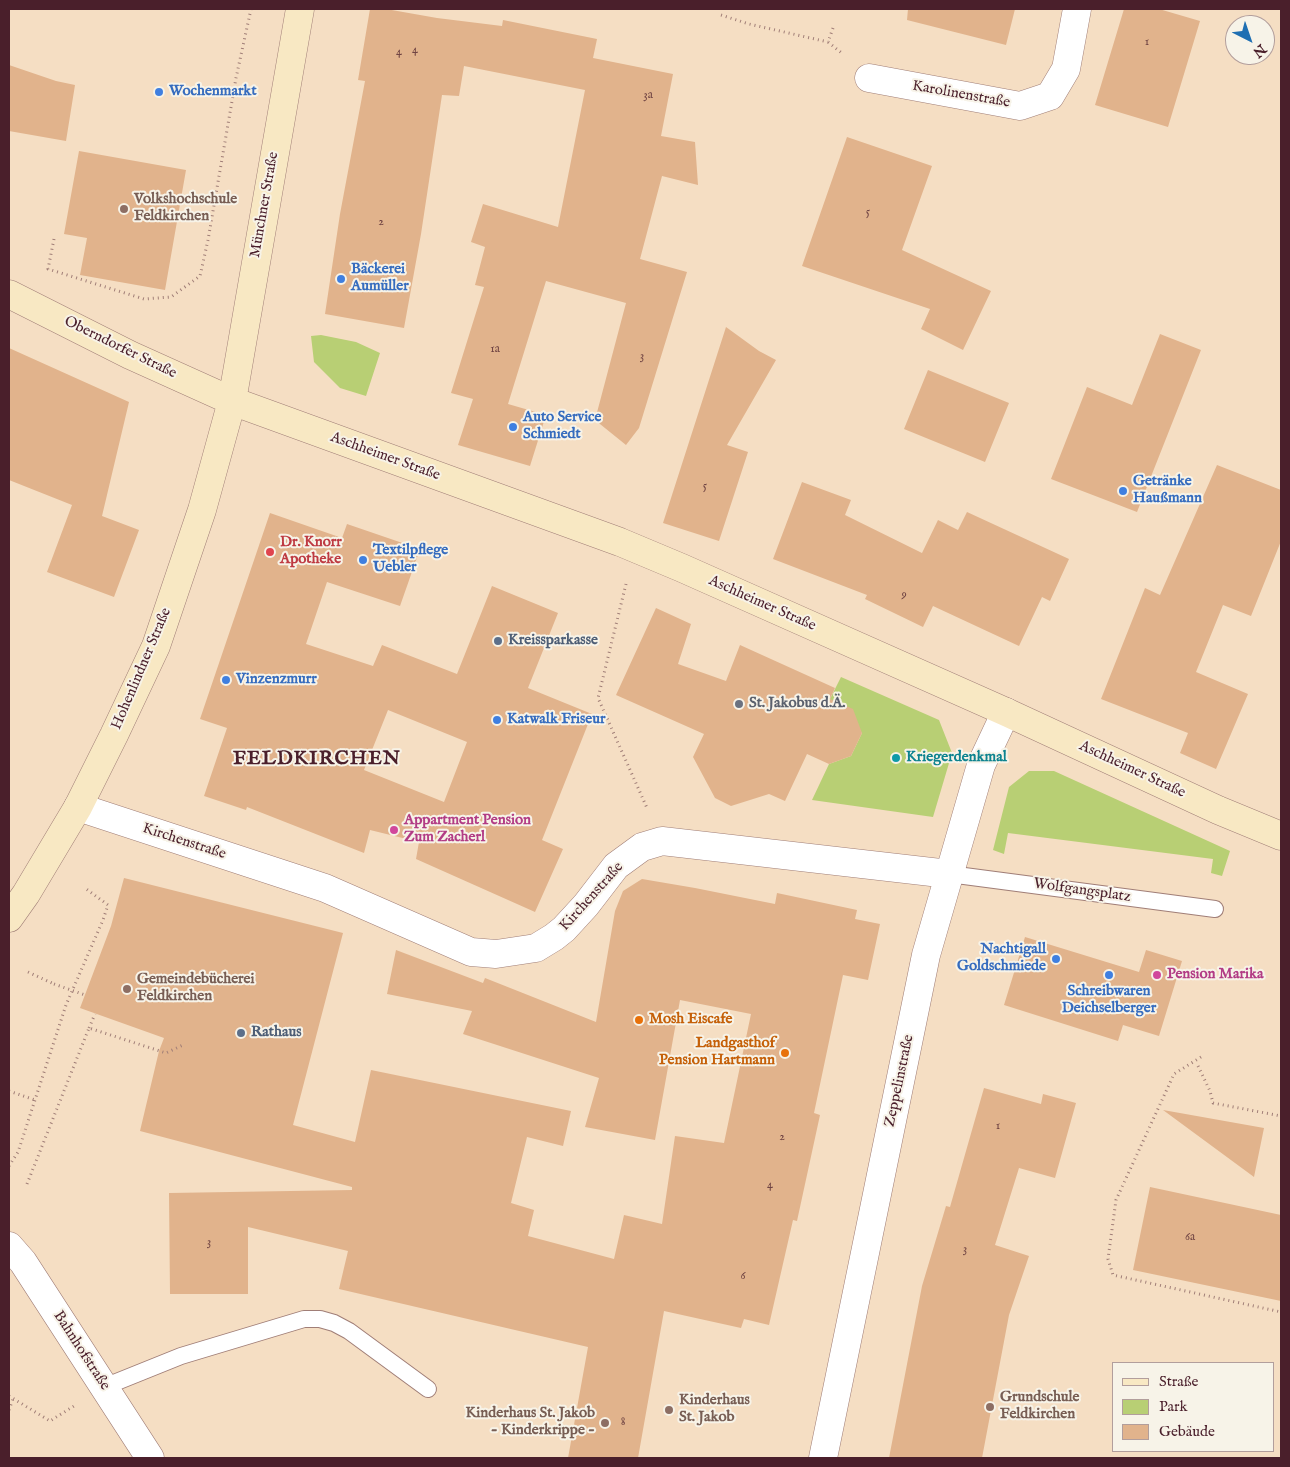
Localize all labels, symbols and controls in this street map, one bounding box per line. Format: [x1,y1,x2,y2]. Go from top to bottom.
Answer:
north arrow [1225,15,1275,65]
house number: 1 [1145,36,1149,50]
text: N [1249,40,1270,61]
house number: 4 [412,44,418,58]
house number: 4 [396,46,402,60]
street label: Karolinenstraße [911,78,1011,112]
place label: Wochenmarkt [169,83,257,101]
marker: Wochenmarkt [153,86,165,98]
house number: 3a [643,89,653,103]
street label: Münchner Straße [247,151,283,259]
place label: Volkshochschule Feldkirchen [134,191,237,226]
marker: Volkshochschule Feldkirchen [118,203,130,215]
house number: 5 [866,206,870,220]
house number: 2 [378,216,384,230]
place label: Bäckerei Aumüller [351,261,409,296]
marker: Bäckerei Aumüller [335,273,347,285]
street label: Oberndorfer Straße [61,313,179,383]
house number: 1a [490,343,500,357]
house number: 3 [640,350,644,364]
place label: Auto Service Schmiedt [523,409,601,444]
marker: Auto Service Schmiedt [507,421,519,433]
street label: Aschheimer Straße [328,429,442,485]
place label: Getränke Haußmann [1133,473,1202,508]
house number: 5 [703,480,707,494]
marker: Getränke Haußmann [1117,485,1129,497]
place label: Dr. Knorr Apotheke [280,534,342,569]
place label: Textilpflege Uebler [373,542,448,577]
marker: Dr. Knorr Apotheke [264,546,276,558]
marker: Textilpflege Uebler [357,554,369,566]
street label: Aschheimer Straße [706,572,818,636]
house number: 9 [901,589,907,603]
street label: Hohenlindner Straße [108,605,176,733]
place label: Kreissparkasse [508,632,598,650]
marker: Kreissparkasse [492,635,504,647]
place label: Vinzenzmurr [236,671,317,689]
marker: Vinzenzmurr [220,674,232,686]
place label: St. Jakobus d.Ä. [749,695,846,713]
marker: St. Jakobus d.Ä. [733,698,745,710]
place label: Katwalk Friseur [507,711,606,729]
marker: Katwalk Friseur [491,714,503,726]
street label: Aschheimer Straße [1076,737,1188,803]
district label: FELDKIRCHEN [232,748,402,772]
place label: Kriegerdenkmal [906,749,1007,767]
marker: Kriegerdenkmal [890,752,902,764]
place label: Appartment Pension Zum Zacherl [404,812,531,847]
street label: Kirchenstraße [140,820,228,864]
marker: Appartment Pension Zum Zacherl [388,824,400,836]
street label: Kirchenstraße [556,859,628,935]
street label: Wolfgangsplatz [1032,875,1132,907]
place label: Nachtigall Goldschmiede [957,941,1046,976]
marker: Nachtigall Goldschmiede [1050,953,1062,965]
place label: Pension Marika [1167,966,1263,984]
marker: Schreibwaren Deichselberger [1103,969,1115,981]
marker: Pension Marika [1151,969,1163,981]
place label: Gemeindebücherei Feldkirchen [137,971,255,1006]
marker: Gemeindebücherei Feldkirchen [121,983,133,995]
place label: Schreibwaren Deichselberger [1062,983,1156,1018]
place label: Mosh Eiscafe [649,1011,732,1029]
marker: Mosh Eiscafe [633,1014,645,1026]
place label: Rathaus [251,1024,301,1042]
marker: Rathaus [235,1027,247,1039]
street label: Zeppelinstraße [881,1033,919,1129]
place label: Landgasthof Pension Hartmann [659,1035,775,1070]
marker: Landgasthof Pension Hartmann [779,1047,791,1059]
house number: 1 [996,1120,1000,1134]
house number: 2 [779,1131,785,1145]
house number: 4 [767,1179,773,1193]
house number: 6a [1185,1231,1195,1245]
house number: 3 [207,1236,211,1250]
house number: 3 [963,1243,967,1257]
house number: 6 [740,1270,746,1284]
street label: Bahnhofstraße [49,1308,113,1394]
legend [1112,1362,1275,1452]
text: Straße [1159,1372,1198,1391]
place label: Grundschule Feldkirchen [1000,1389,1079,1424]
place label: Kinderhaus St. Jakob [679,1392,750,1427]
text: Park [1159,1397,1188,1416]
marker: Grundschule Feldkirchen [984,1401,996,1413]
marker: Kinderhaus St. Jakob [663,1404,675,1416]
place label: Kinderhaus St. Jakob - Kinderkrippe - [465,1405,595,1440]
house number: 8 [621,1416,625,1430]
marker: Kinderhaus St. Jakob - Kinderkrippe - [599,1417,611,1429]
text: Gebäude [1159,1422,1215,1441]

